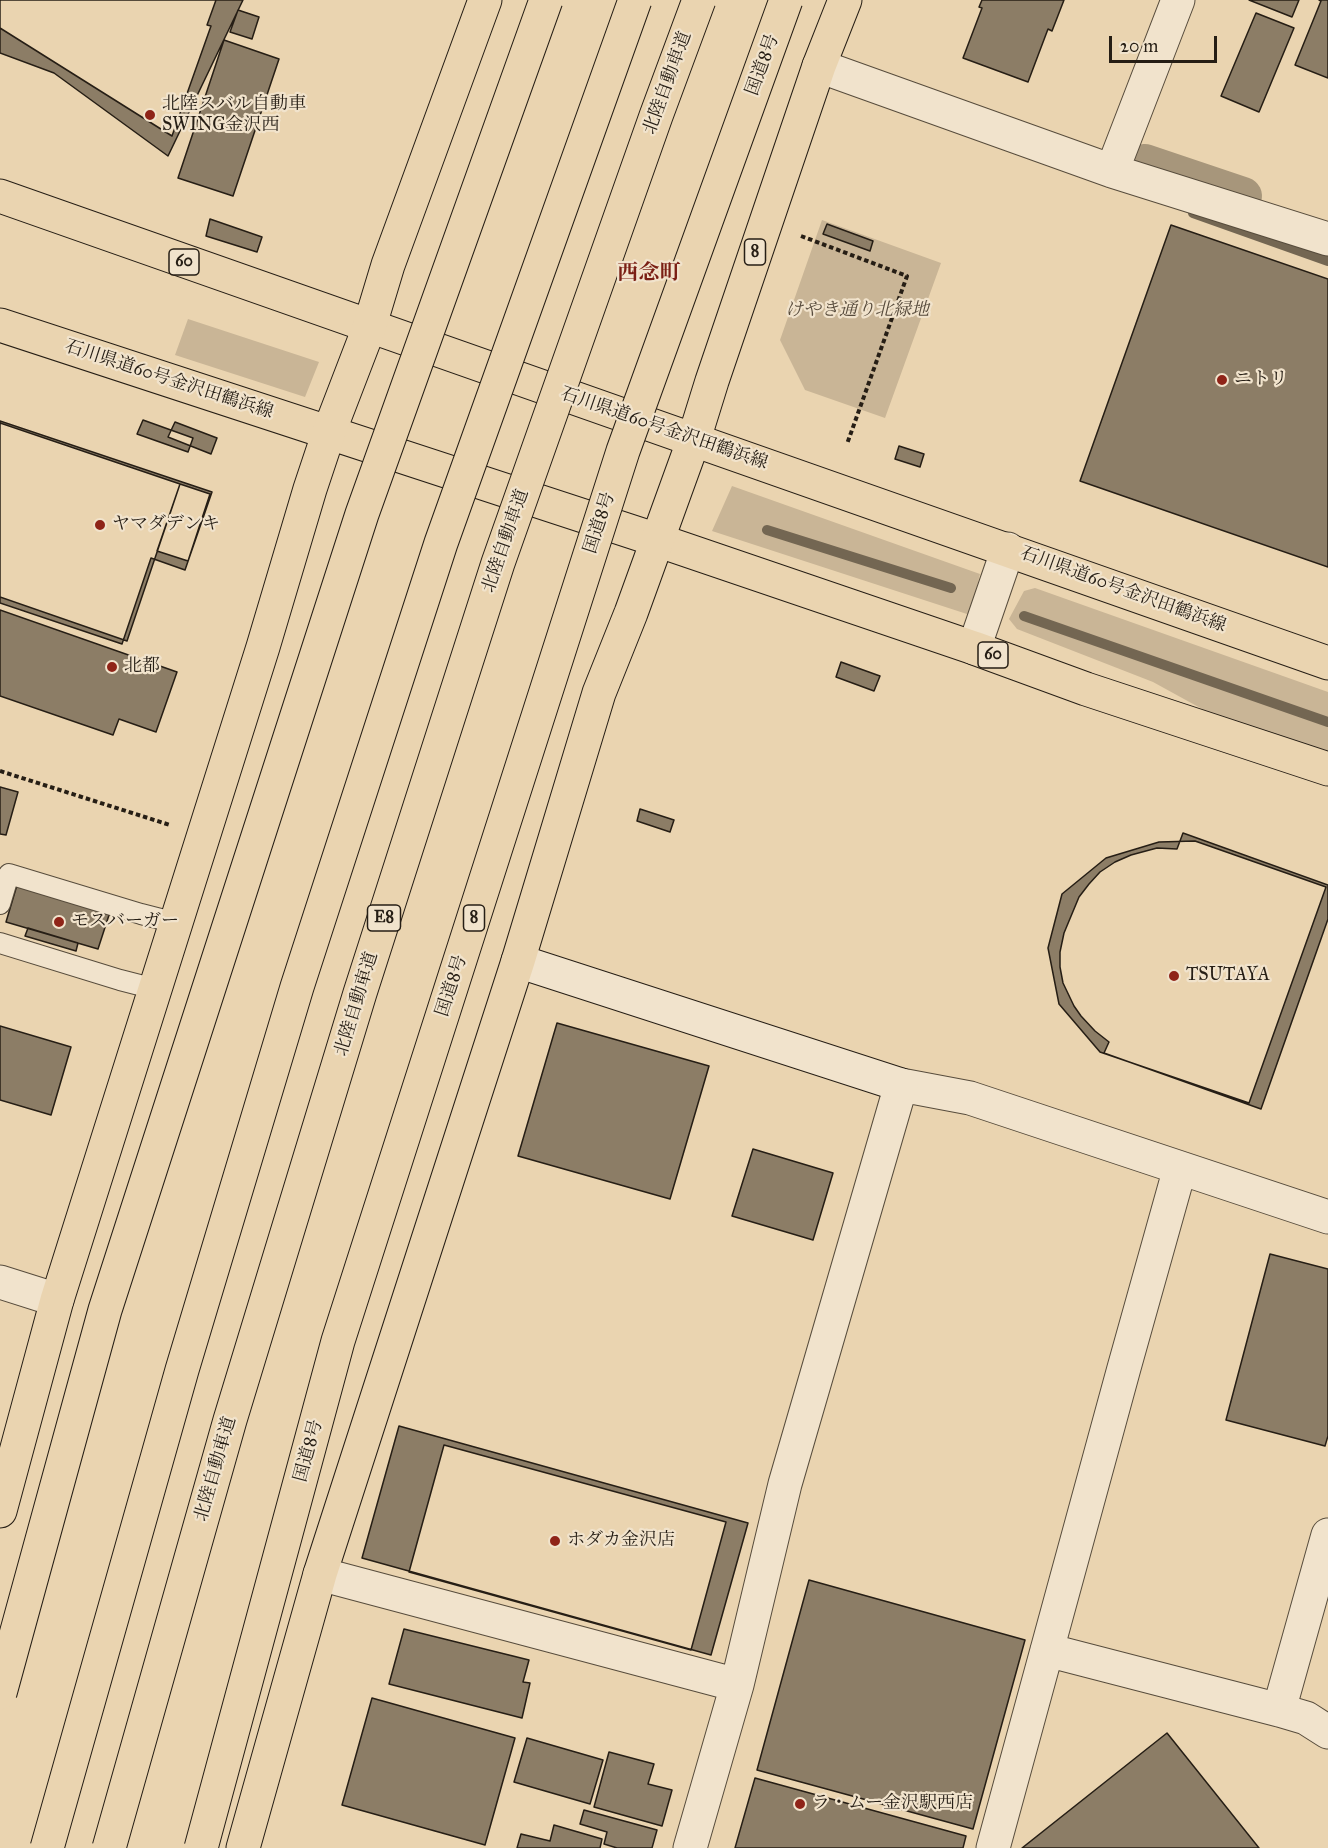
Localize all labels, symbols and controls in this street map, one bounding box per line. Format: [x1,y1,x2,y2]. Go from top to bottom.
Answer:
scale bar [1112,24,1220,62]
street label: 北陸自動車道 [639,29,697,137]
street label: 国道8号 [742,31,784,99]
text: 20 m [1120,35,1158,57]
place label: 北陸スバル自動車 SWING金沢西 [162,94,306,136]
marker: 北陸スバル自動車 SWING金沢西 [143,108,157,122]
road number: 8 [744,239,766,265]
road number: 60 [169,249,199,275]
district label: 西念町 [618,261,680,287]
park label: けやき通り北緑地 [785,300,929,322]
street label: 石川県道60号金沢田鶴浜線 [62,336,276,424]
place label: ニトリ [1234,369,1288,391]
marker: ニトリ [1215,373,1229,387]
street label: 石川県道60号金沢田鶴浜線 [558,383,770,475]
street label: 北陸自動車道 [478,486,534,596]
street label: 国道8号 [580,489,620,557]
place label: ヤマダデンキ [112,514,220,536]
marker: ヤマダデンキ [93,518,107,532]
street label: 石川県道60号金沢田鶴浜線 [1017,543,1229,637]
road number: 60 [978,642,1008,668]
place label: 北都 [124,656,160,678]
marker: 北都 [105,660,119,674]
road number: E8 [368,905,400,931]
road number: 8 [464,905,484,931]
place label: モスバーガー [71,911,179,933]
marker: モスバーガー [52,915,66,929]
street label: 北陸自動車道 [331,949,383,1059]
street label: 国道8号 [432,952,472,1020]
place label: TSUTAYA [1186,965,1270,987]
marker: TSUTAYA [1167,969,1181,983]
street label: 北陸自動車道 [191,1414,241,1524]
street label: 国道8号 [290,1418,328,1484]
place label: ホダカ金沢店 [567,1530,675,1552]
marker: ホダカ金沢店 [548,1534,562,1548]
place label: ラ・ムー金沢駅西店 [812,1793,973,1815]
marker: ラ・ムー金沢駅西店 [793,1797,807,1811]

